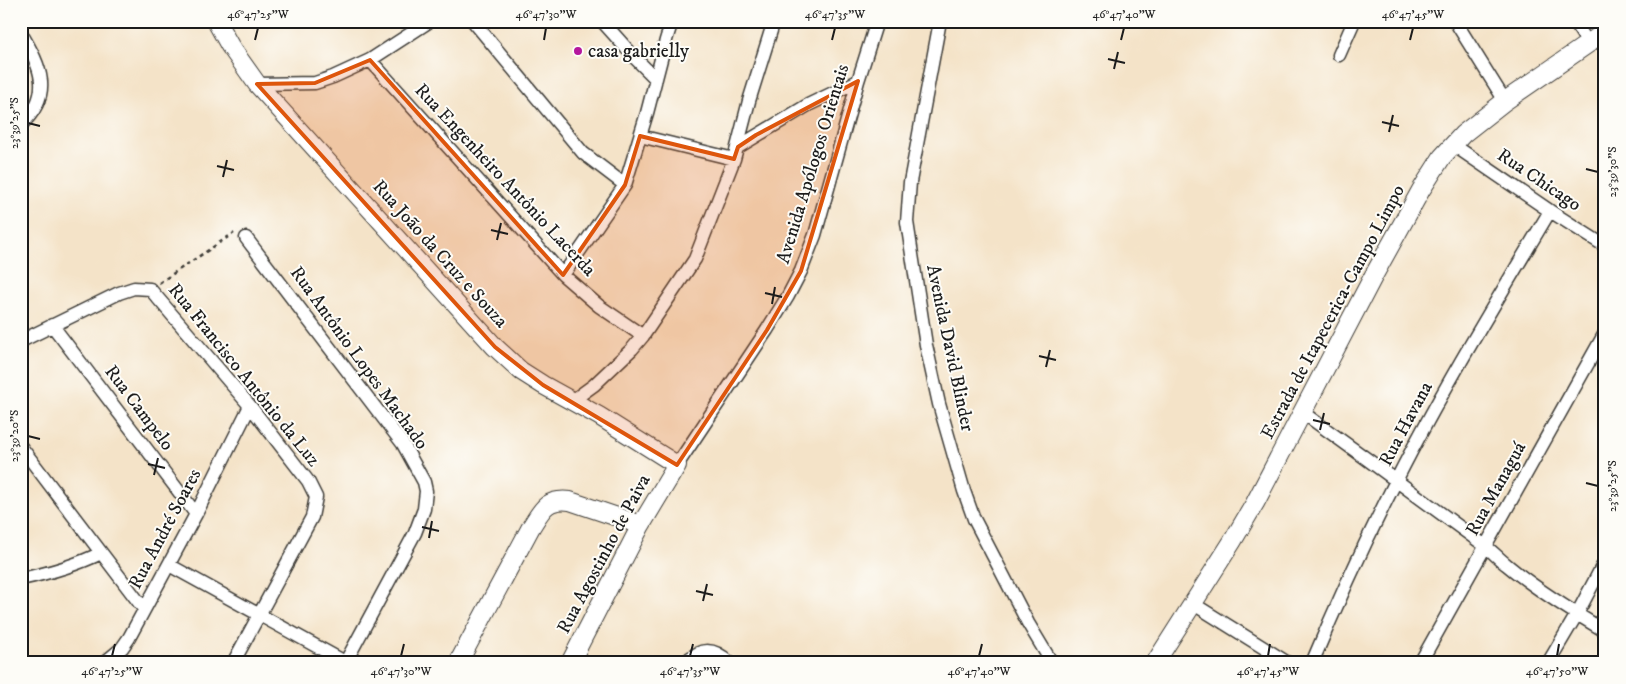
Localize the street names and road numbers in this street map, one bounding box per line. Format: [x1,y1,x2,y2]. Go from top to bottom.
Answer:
street label: Avenida Apólogos Orientais [772,61,854,267]
street label: Rua Engenheiro Antônio Lacerda [410,79,600,281]
street label: Rua Chicago [1493,144,1585,216]
street label: Rua João da Cruz e Souza [368,175,512,333]
street label: Estrada de Itapecerica-Campo Limpo [1256,181,1410,443]
street label: Rua Antônio Lopes Machado [285,262,433,454]
street label: Avenida David Blinder [921,262,979,434]
street label: Rua Francisco Antônio da Luz [163,279,325,471]
street label: Rua Campelo [99,361,179,455]
street label: Rua Havana [1374,378,1438,470]
street label: Rua Managuá [1461,438,1531,540]
street label: Rua André Soares [124,465,206,593]
street label: Rua Agostinho de Paiva [552,471,656,637]

